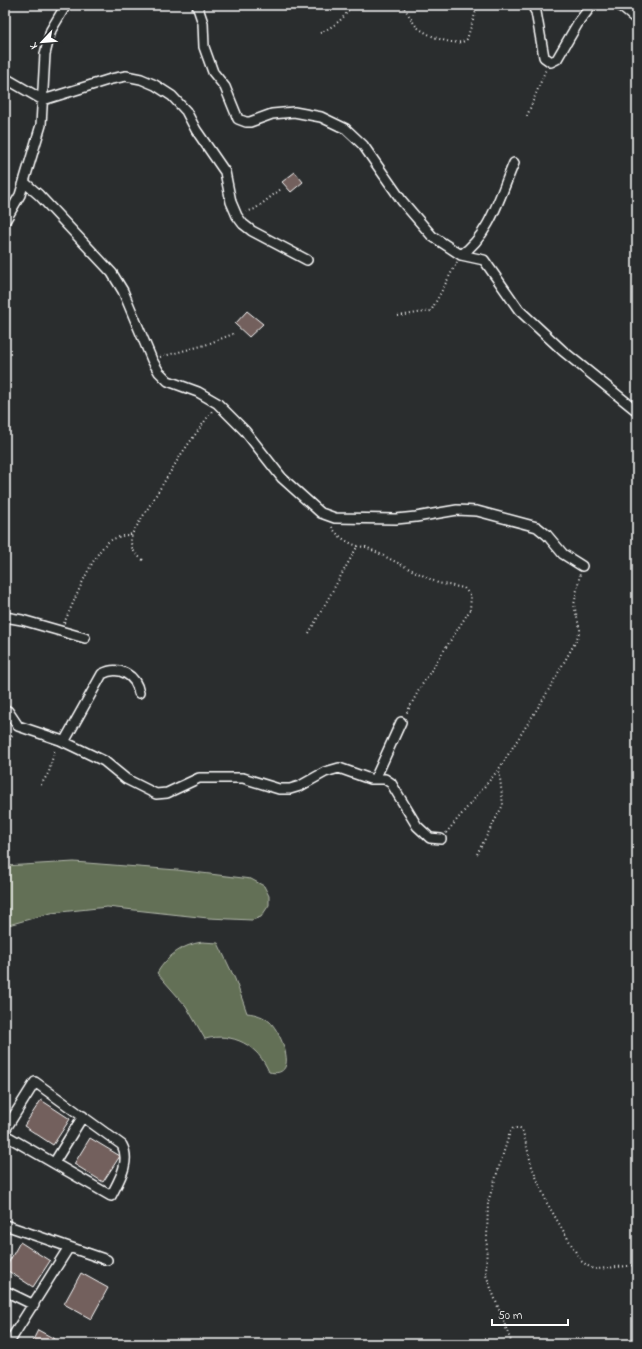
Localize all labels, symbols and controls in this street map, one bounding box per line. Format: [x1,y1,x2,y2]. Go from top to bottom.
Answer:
north arrow [22,22,62,62]
text: K [25,39,42,52]
scale bar [492,1301,568,1327]
text: 50 m [498,1307,522,1325]

